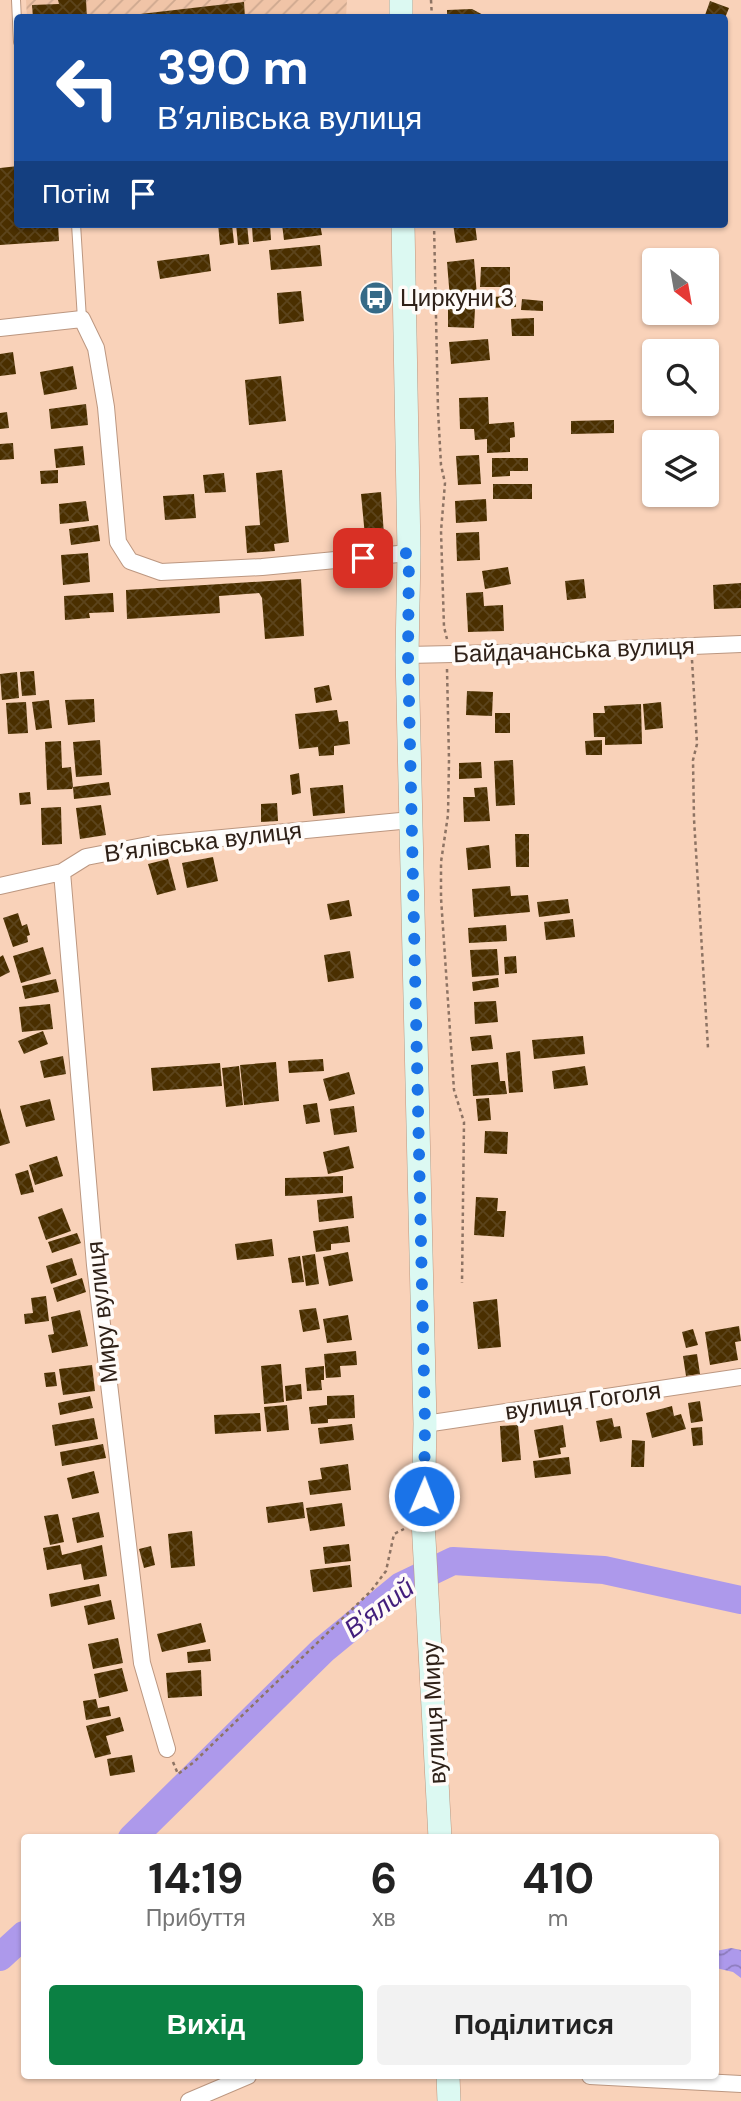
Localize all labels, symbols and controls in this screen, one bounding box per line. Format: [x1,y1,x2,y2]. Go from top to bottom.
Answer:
text: 390 m [157,35,309,99]
icon: left [42,42,133,133]
text: В’ялівська вулиця [157,97,422,139]
icon: arrive [124,175,162,213]
text: Потім [42,177,110,211]
north arrow [642,248,719,326]
map controls [642,248,719,507]
bus stop icon: Циркуни 3 [357,279,395,317]
place label: Циркуни 3 [400,282,515,313]
button: search [642,339,719,416]
button: layers [642,430,719,507]
pin [333,528,393,588]
icon: arrive [344,539,382,577]
street label: Байдачанська вулиця [453,630,695,669]
street label: В’ялівська вулиця [102,814,304,869]
street label: Миру вулиця [79,1239,124,1385]
street label: вулиця Гоголя [503,1374,663,1427]
position arrow [387,1459,461,1533]
water label: В'ялий [337,1571,421,1645]
street label: вулиця Миру [414,1641,453,1785]
text: 14:19 [148,1851,243,1906]
text: 6 [371,1851,397,1906]
text: 410 [522,1851,594,1906]
text: Прибуття [146,1903,246,1933]
text: хв [372,1903,396,1933]
text: m [548,1903,568,1933]
button: Вихід [49,1985,363,2065]
button: Поділитися [377,1985,691,2065]

